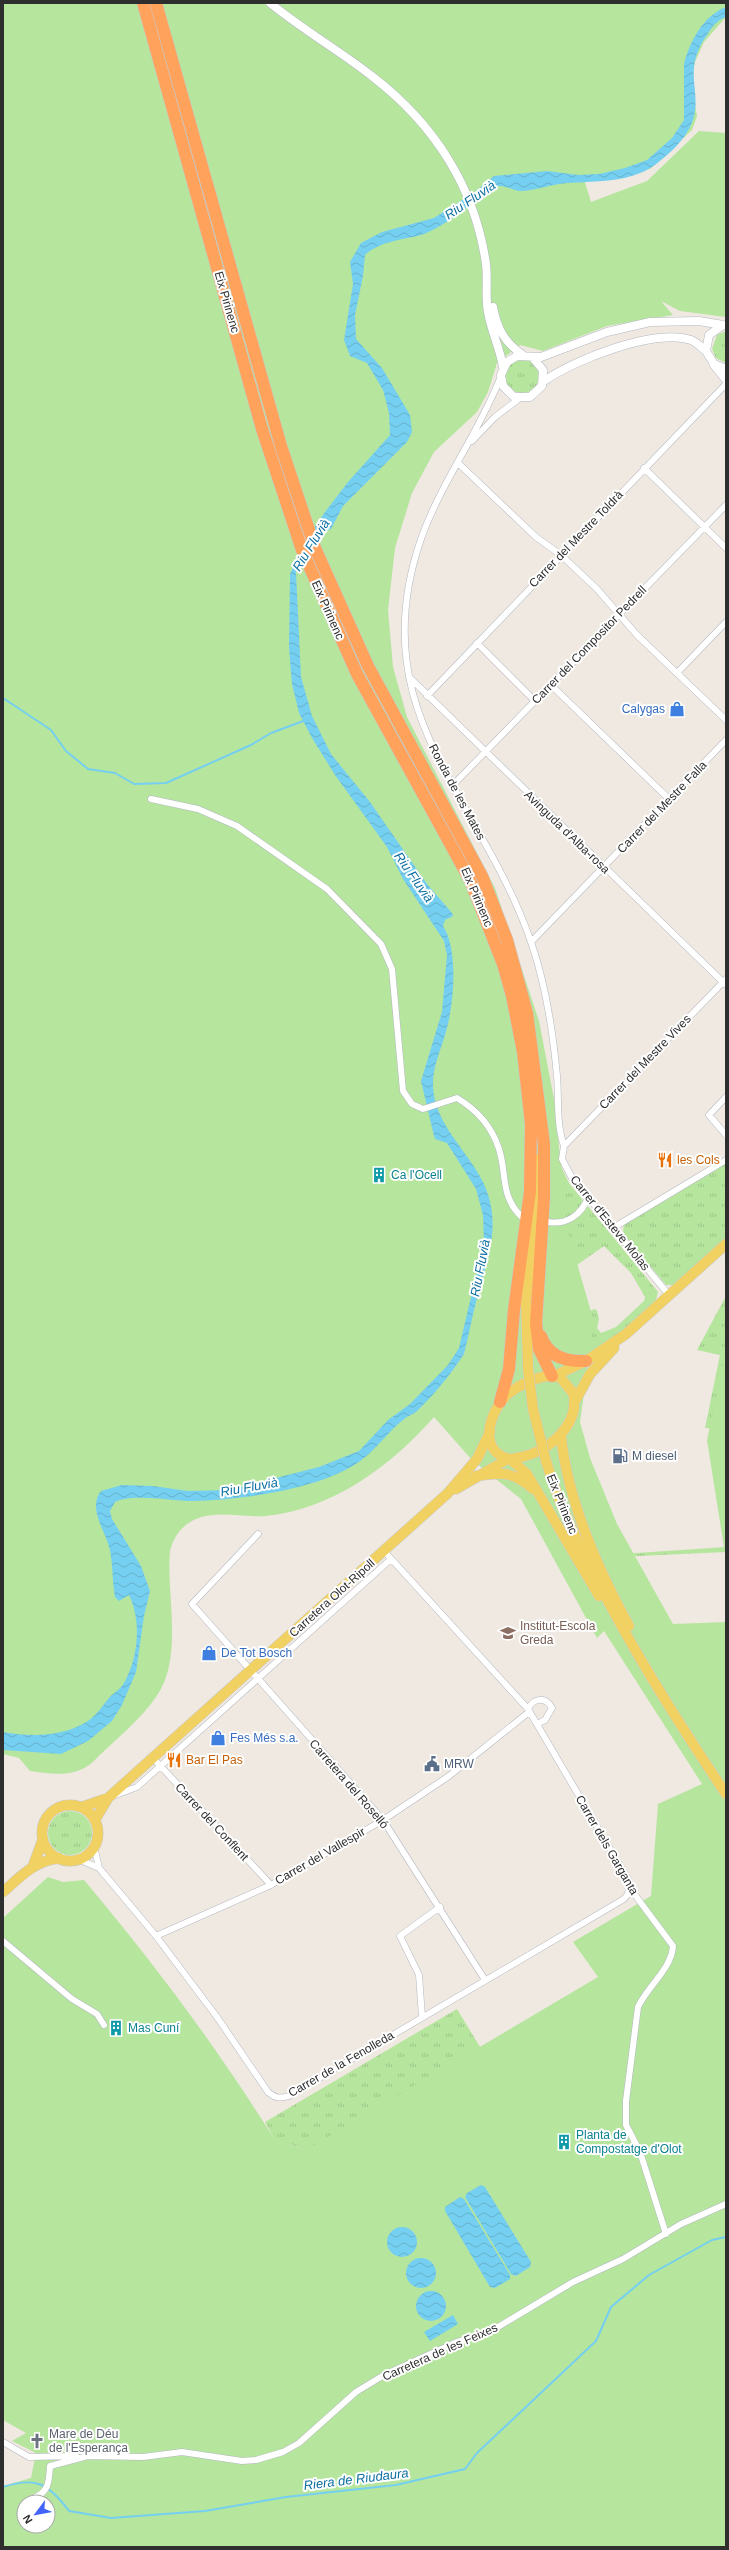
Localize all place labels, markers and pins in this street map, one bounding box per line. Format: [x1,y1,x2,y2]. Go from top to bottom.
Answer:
shop icon: Calygas [668,700,686,718]
place label: Calygas [622,702,665,716]
restaurant icon: les Cols [656,1151,674,1169]
place label: les Cols [677,1153,720,1167]
building icon: Ca l'Ocell [370,1166,388,1184]
place label: Ca l'Ocell [391,1168,442,1182]
fuel station icon: M diesel [611,1447,629,1465]
place label: M diesel [632,1449,677,1463]
place label: Institut-Escola Greda [520,1619,596,1647]
school or university icon: Institut-Escola Greda [499,1624,517,1642]
shop icon: De Tot Bosch [200,1644,218,1662]
place label: De Tot Bosch [221,1646,292,1660]
shop icon: Fes Més s.a. [209,1729,227,1747]
place label: Fes Més s.a. [230,1731,299,1745]
restaurant icon: Bar El Pas [165,1751,183,1769]
place label: Bar El Pas [186,1753,243,1767]
public building icon: MRW [423,1755,441,1773]
place label: MRW [444,1757,474,1771]
building icon: Mas Cuní [107,2019,125,2037]
place label: Mas Cuní [128,2021,180,2035]
place label: Planta de Compostatge d'Olot [576,2128,682,2156]
building icon: Planta de Compostatge d'Olot [555,2133,573,2151]
place label: Mare de Déu de l'Esperança [49,2427,128,2455]
church icon: Mare de Déu de l'Esperança [28,2432,46,2450]

